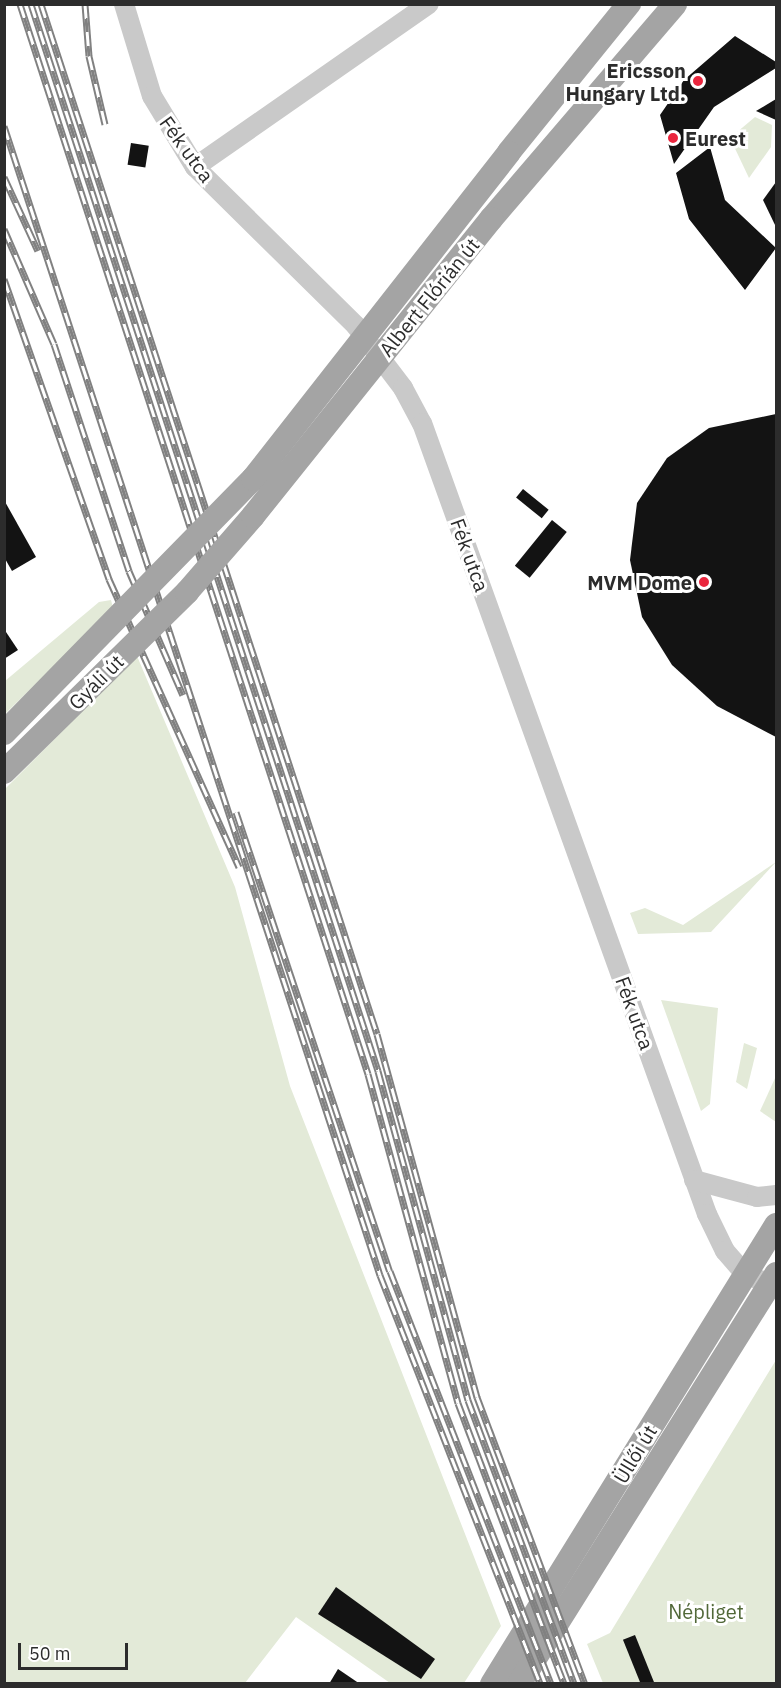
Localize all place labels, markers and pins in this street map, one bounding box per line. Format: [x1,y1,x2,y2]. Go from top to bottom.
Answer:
place label: Ericsson Hungary Ltd. [566,58,686,105]
marker: Ericsson Hungary Ltd. [691,74,705,88]
place label: Eurest [685,126,746,150]
marker: Eurest [666,131,680,145]
place label: MVM Dome [587,570,692,594]
marker: MVM Dome [697,575,711,589]

